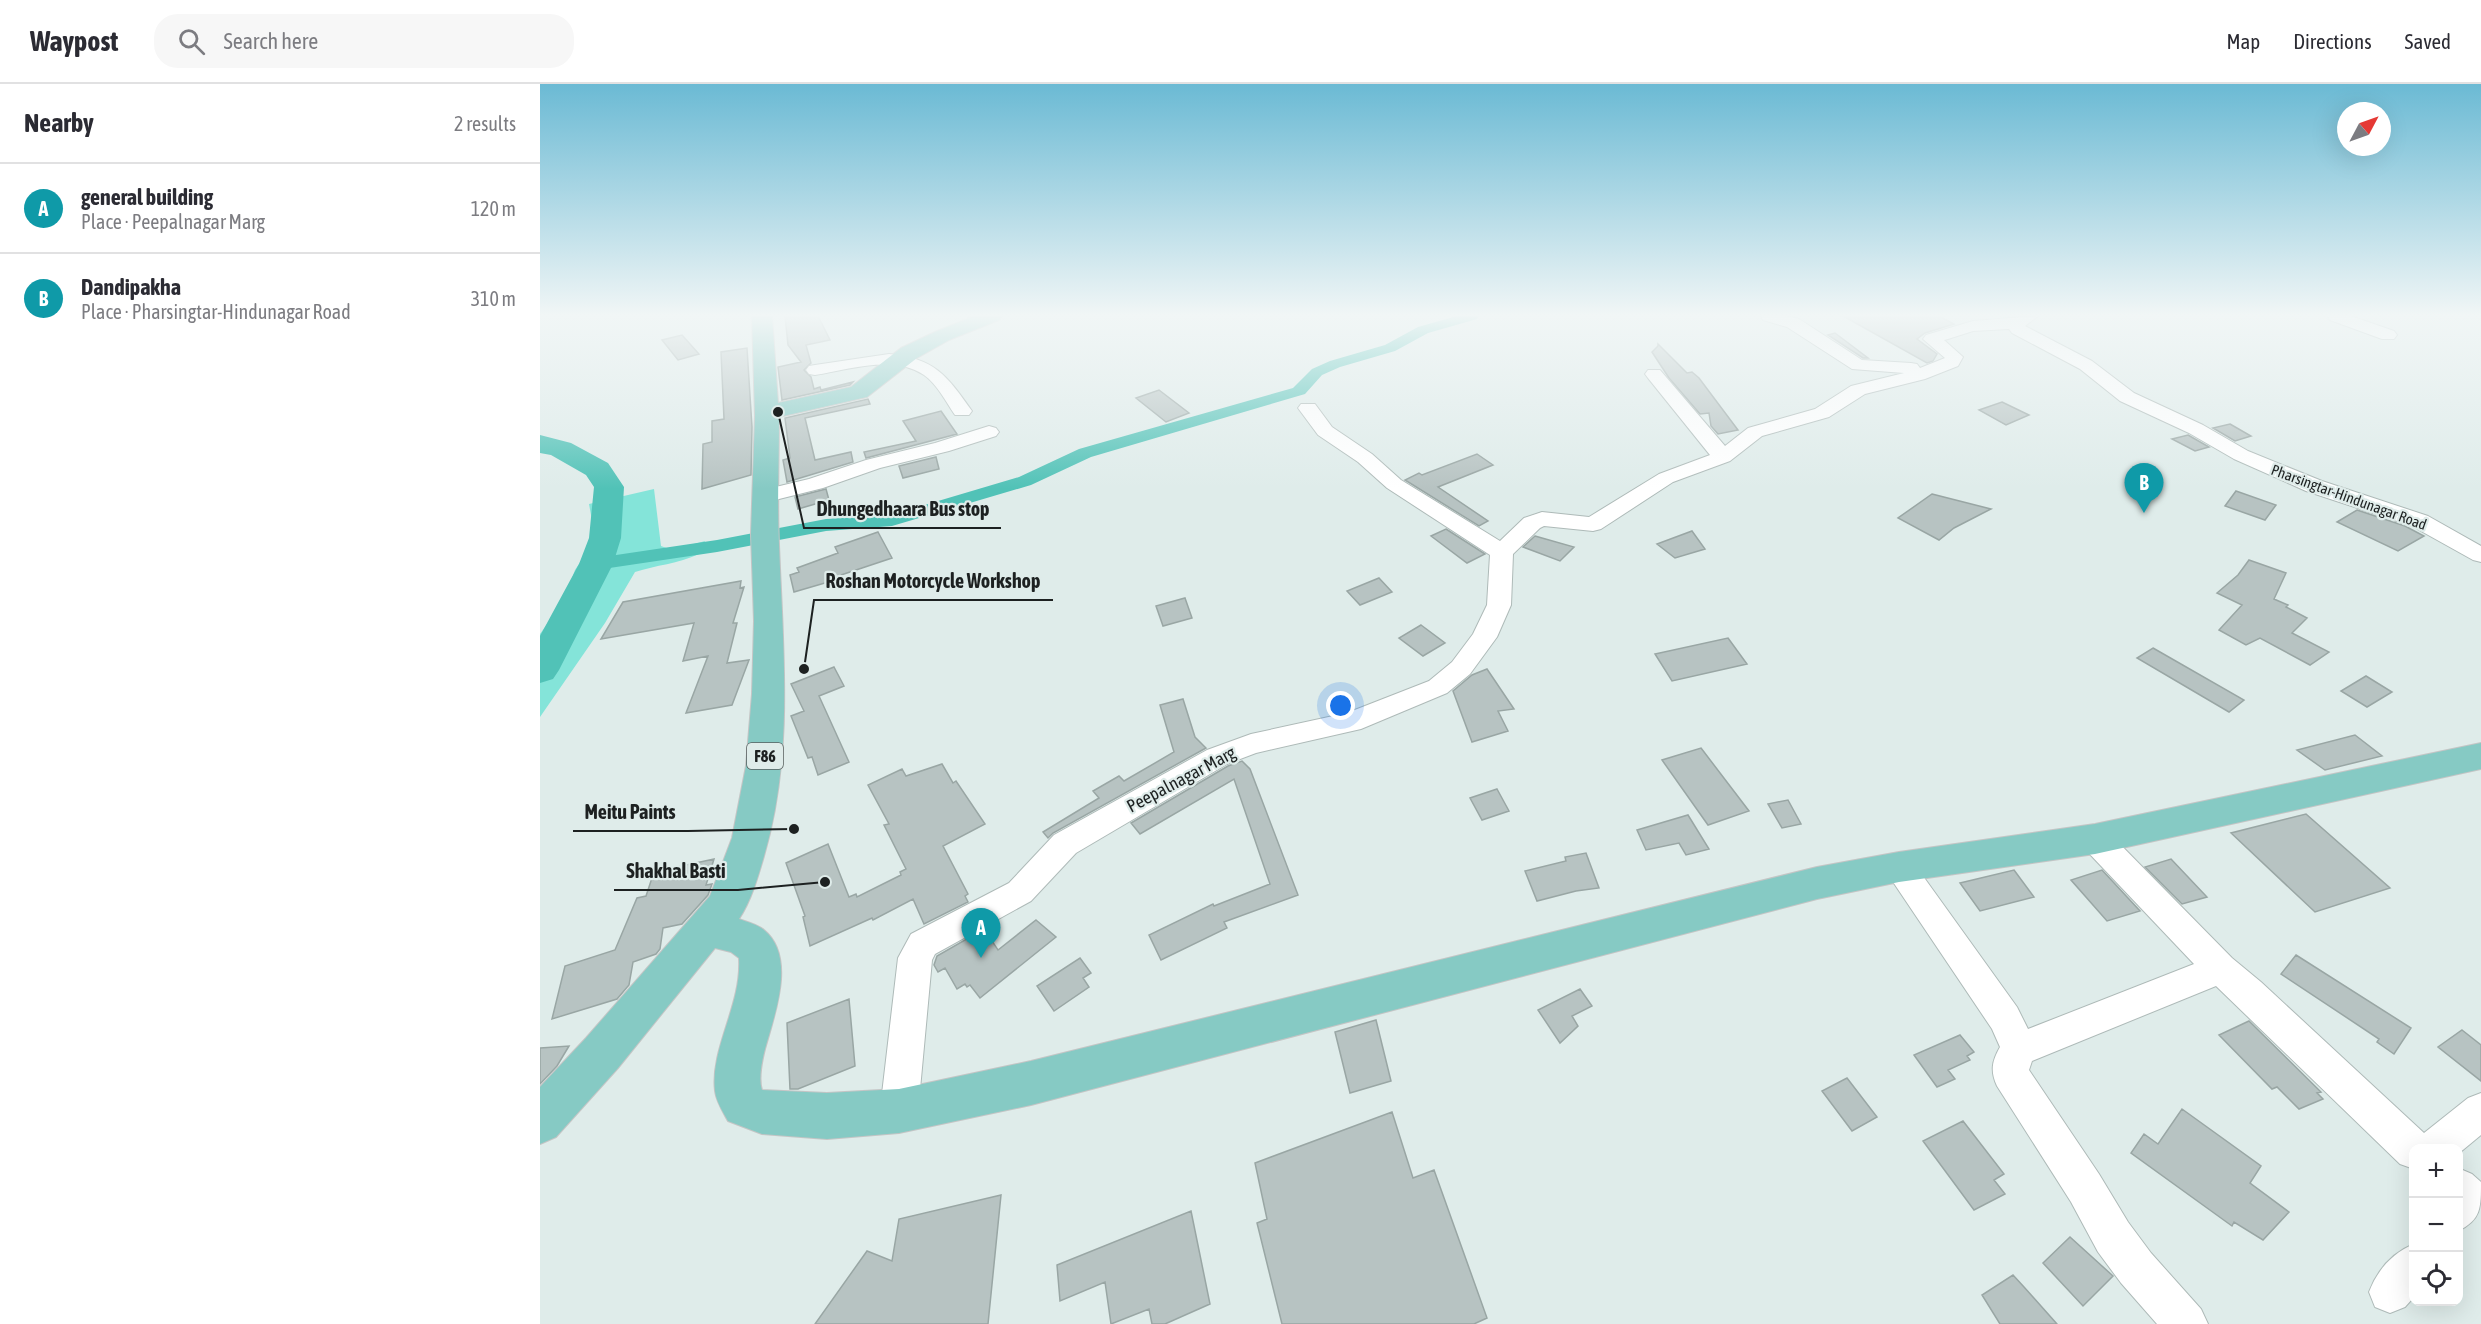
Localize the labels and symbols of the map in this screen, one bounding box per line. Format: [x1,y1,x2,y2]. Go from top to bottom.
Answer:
north arrow [2337,102,2391,156]
street label: Pharsingtar-Hindunagar Road [2269,461,2429,533]
pin: B [2124,464,2164,513]
callout: Dhungedhaara Bus stop [804,490,1001,528]
text: Dhungedhaara Bus stop [816,497,990,520]
callout: Roshan Motorcycle Workshop [814,562,1053,600]
text: Roshan Motorcycle Workshop [826,569,1040,592]
your location [1326,691,1355,720]
street label: Peepalnagar Marg [1123,741,1239,816]
road number: F86 [747,743,783,769]
callout: Meitu Paints [573,793,688,831]
text: Meitu Paints [584,800,676,823]
callout: Shakhal Basti [614,852,738,890]
text: Shakhal Basti [626,859,726,882]
pin: A [962,908,1000,958]

